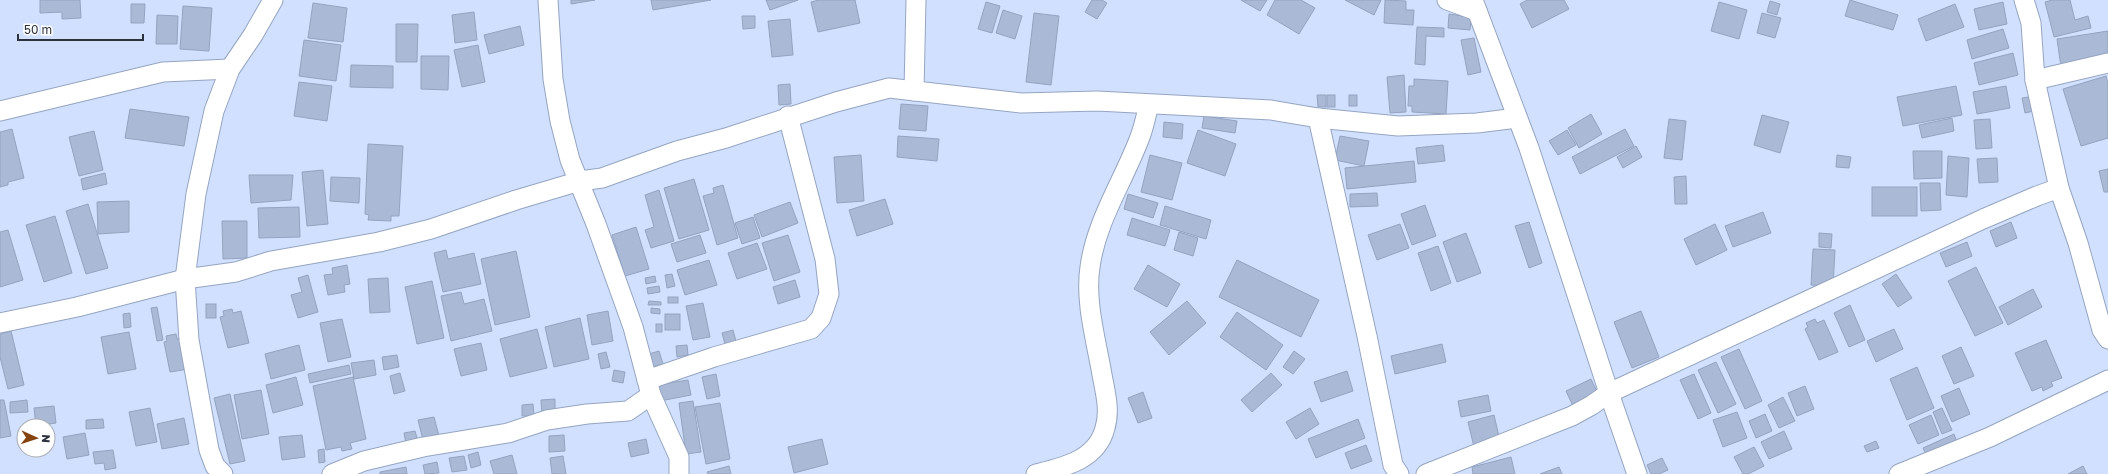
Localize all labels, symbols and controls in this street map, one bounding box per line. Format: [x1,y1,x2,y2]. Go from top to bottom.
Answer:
scale bar [18,16,143,42]
text: 50 m [24,22,52,37]
north arrow [16,418,56,458]
text: N [40,434,53,443]

